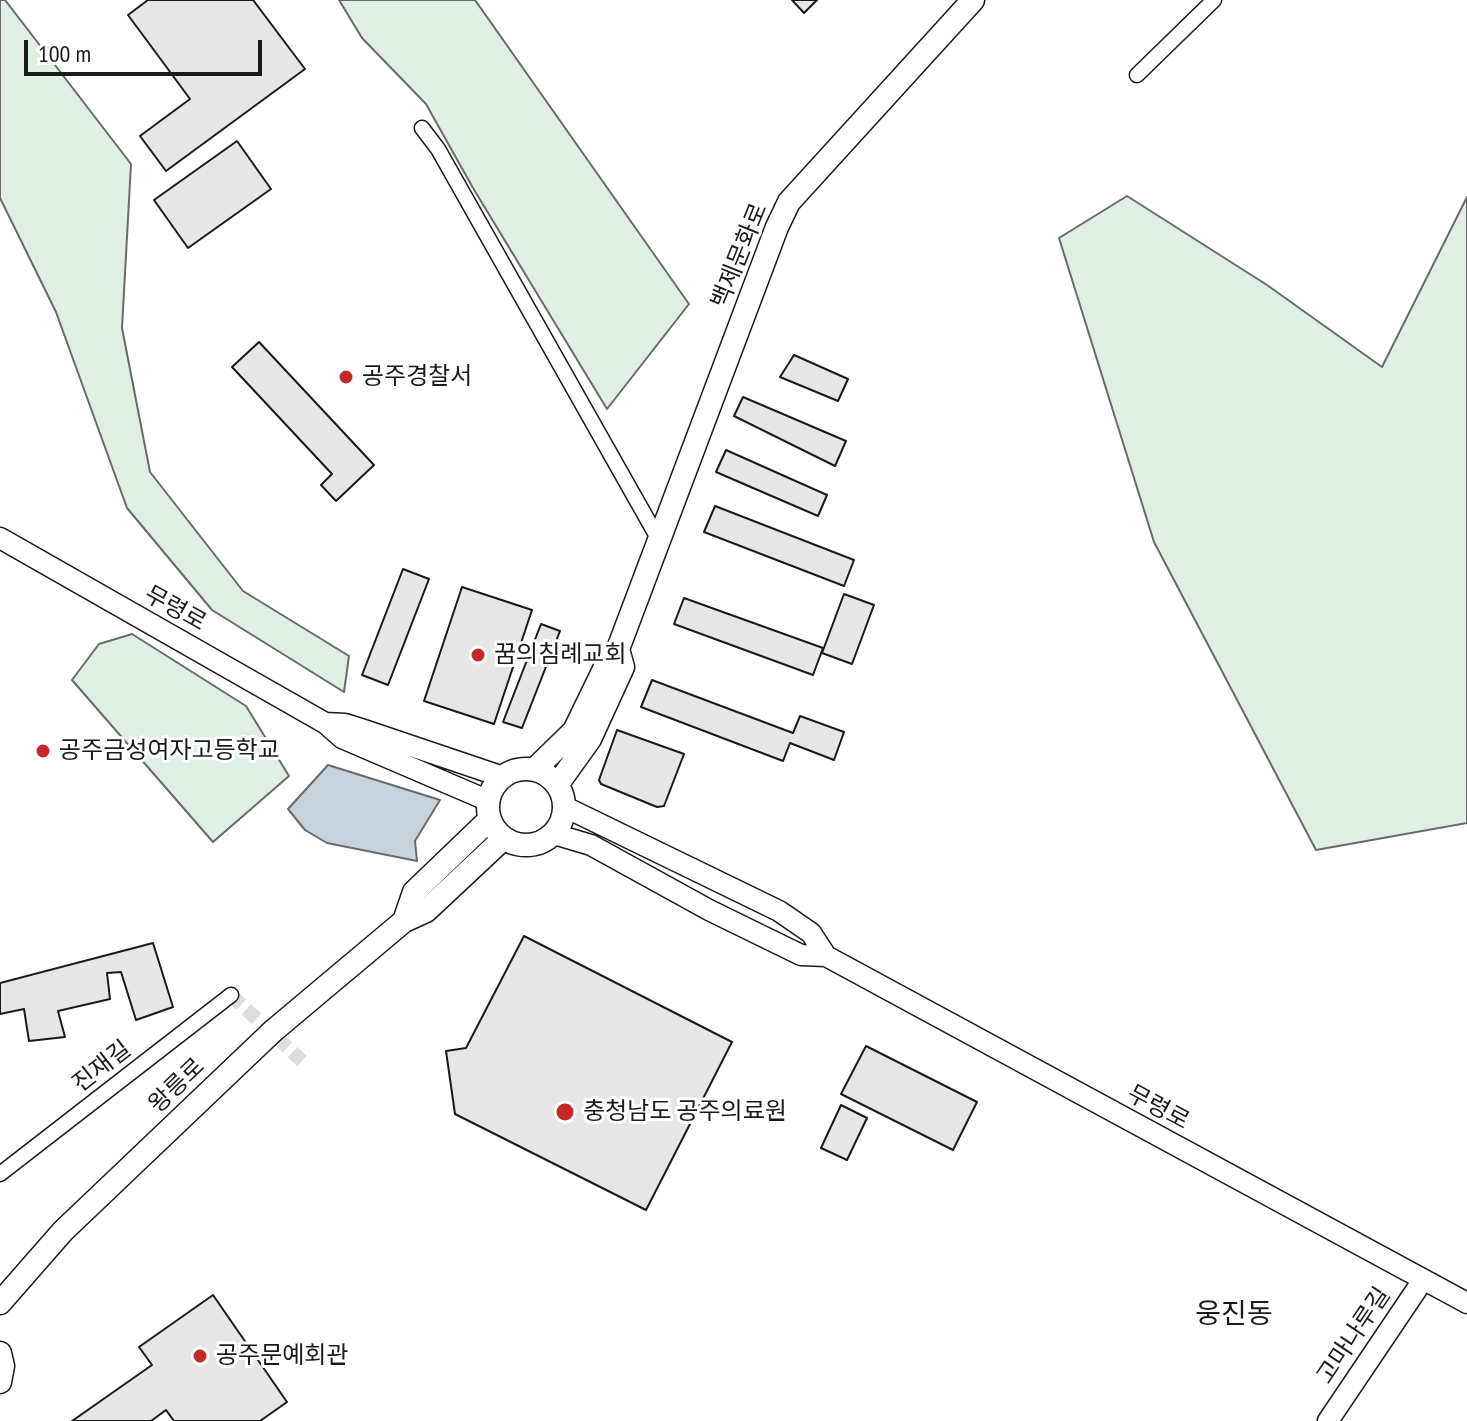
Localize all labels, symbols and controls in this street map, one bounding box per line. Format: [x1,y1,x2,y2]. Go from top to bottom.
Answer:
scale bar [28,24,266,74]
text: 100 m [38,38,91,69]
street label: 백제문화로 [706,199,774,313]
place label: 공주경찰서 [362,363,472,391]
marker: 공주경찰서 [337,368,355,386]
street label: 무령로 [139,580,211,638]
place label: 꿈의침례교회 [494,641,626,669]
marker: 꿈의침례교회 [469,646,487,664]
place label: 공주금성여자고등학교 [59,737,280,765]
marker: 공주금성여자고등학교 [34,742,52,760]
street label: 진재길 [67,1035,137,1099]
street label: 왕릉로 [143,1053,211,1119]
street label: 무령로 [1122,1080,1194,1136]
place label: 충청남도 공주의료원 [583,1098,787,1126]
marker: 충청남도 공주의료원 [554,1101,576,1123]
street label: 고마나루길 [1311,1282,1397,1390]
district label: 웅진동 [1195,1298,1273,1332]
place label: 공주문예회관 [216,1342,348,1370]
marker: 공주문예회관 [191,1347,209,1365]

